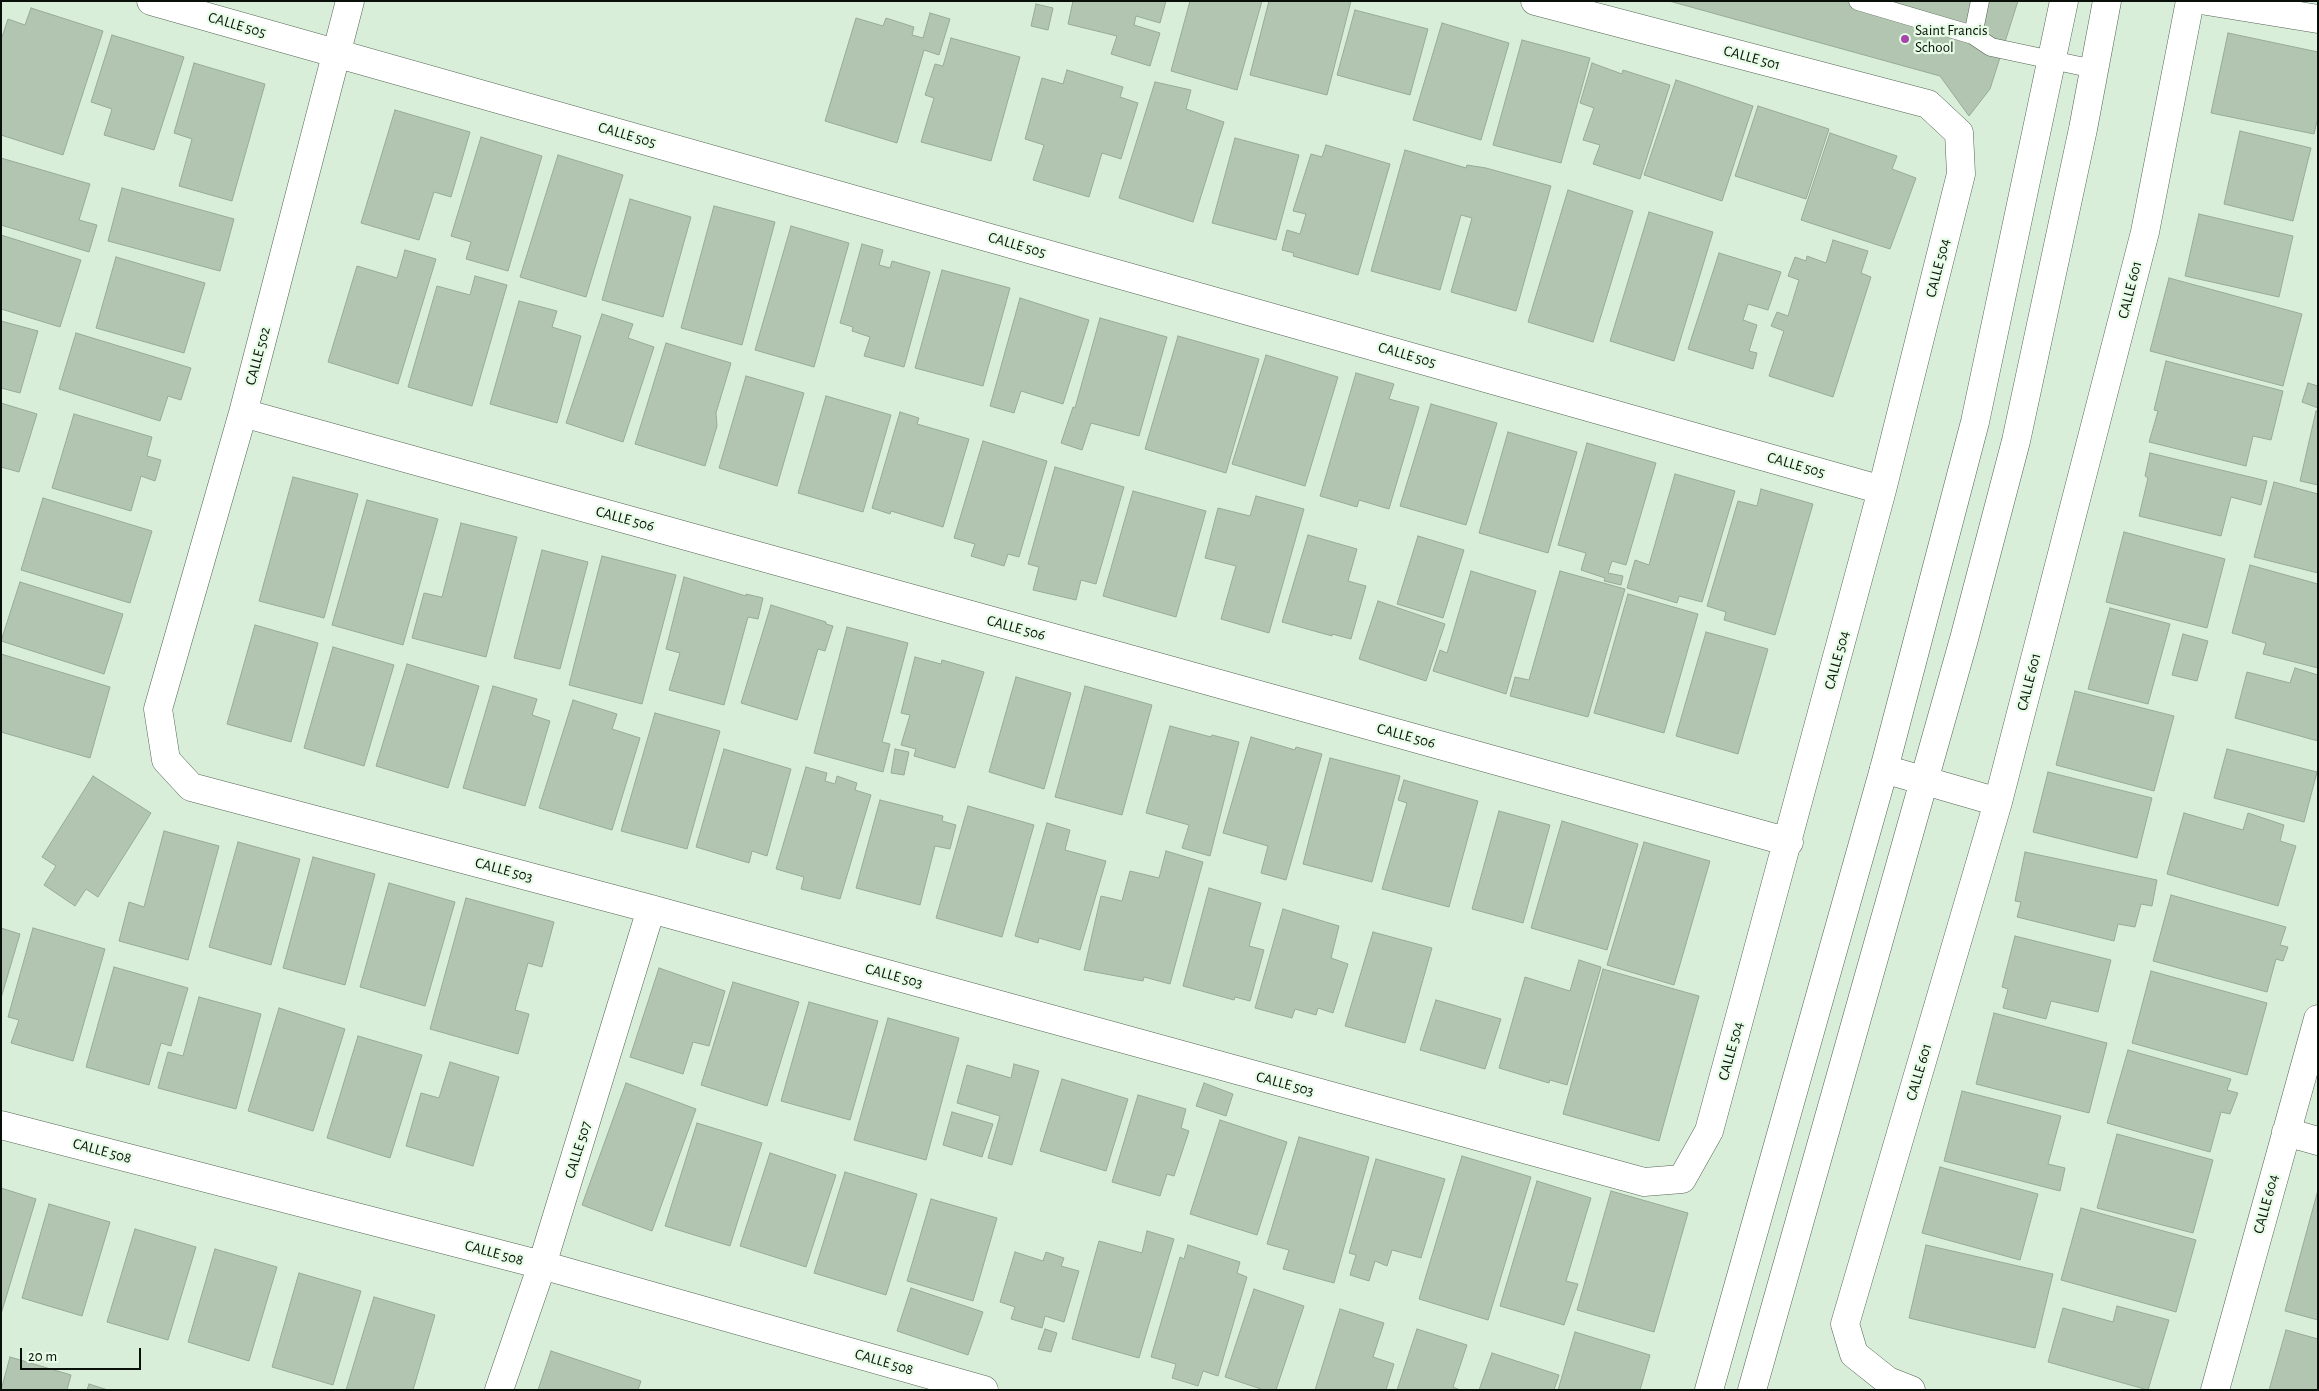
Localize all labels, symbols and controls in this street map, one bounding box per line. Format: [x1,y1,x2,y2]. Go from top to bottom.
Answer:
street label: CALLE 505 [206,8,268,42]
place label: Saint Francis School [1915,21,1987,56]
marker: Saint Francis School [1899,33,1911,45]
street label: CALLE 501 [1722,42,1782,74]
street label: CALLE 505 [596,118,658,152]
street label: CALLE 505 [986,228,1048,262]
street label: CALLE 504 [1922,237,1954,299]
street label: CALLE 601 [2114,259,2146,321]
street label: CALLE 502 [242,325,274,387]
street label: CALLE 505 [1376,338,1438,372]
street label: CALLE 505 [1765,448,1827,482]
street label: CALLE 506 [594,503,656,535]
street label: CALLE 506 [985,612,1047,644]
street label: CALLE 504 [1821,629,1853,691]
street label: CALLE 601 [2013,651,2045,713]
street label: CALLE 506 [1375,720,1437,752]
street label: CALLE 503 [473,854,535,886]
street label: CALLE 503 [863,960,925,992]
street label: CALLE 504 [1715,1020,1747,1082]
street label: CALLE 601 [1902,1041,1936,1103]
street label: CALLE 503 [1254,1068,1316,1100]
street label: CALLE 507 [561,1119,595,1181]
street label: CALLE 508 [71,1135,133,1167]
street label: CALLE 604 [2249,1172,2283,1236]
street label: CALLE 508 [463,1237,525,1269]
scale bar [22,1338,144,1370]
street label: CALLE 508 [853,1345,915,1379]
text: 20 m [28,1349,57,1364]

